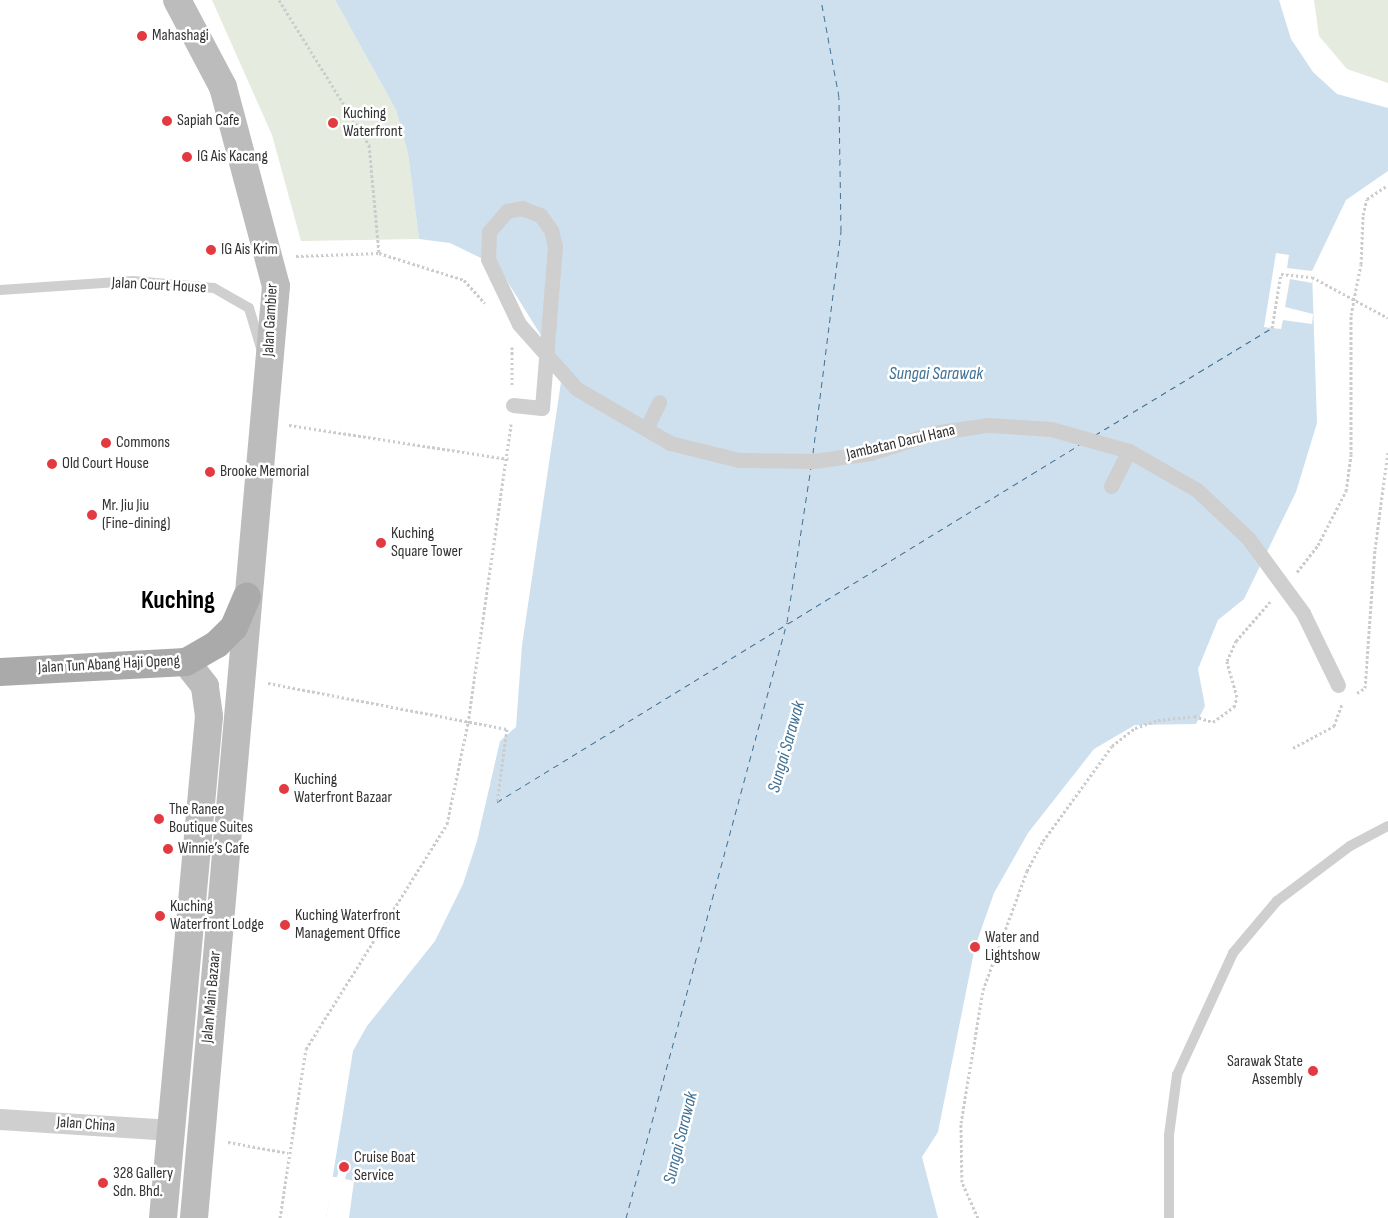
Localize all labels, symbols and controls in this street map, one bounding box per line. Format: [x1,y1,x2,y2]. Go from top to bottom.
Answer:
place label: Mahashagi [152,26,209,46]
marker: Mahashagi [136,30,148,42]
place label: Kuching Waterfront [343,104,403,142]
place label: Sapiah Cafe [177,111,240,131]
marker: Sapiah Cafe [161,115,173,127]
marker: Kuching Waterfront [327,117,339,129]
place label: IG Ais Kacang [197,147,268,167]
marker: IG Ais Kacang [181,151,193,163]
place label: IG Ais Krim [221,240,278,260]
marker: IG Ais Krim [205,244,217,256]
street label: Jalan Court House [111,274,207,298]
street label: Jalan Gambier [260,283,282,357]
water label: Sungai Sarawak [889,363,983,385]
street label: Jambatan Darul Hana [845,421,957,465]
place label: Commons [116,433,170,453]
marker: Commons [100,437,112,449]
place label: Old Court House [62,454,149,474]
marker: Old Court House [46,458,58,470]
place label: Brooke Memorial [220,462,309,482]
marker: Brooke Memorial [204,466,216,478]
place label: Mr. Jiu Jiu (Fine-dining) [102,496,171,534]
marker: Mr. Jiu Jiu (Fine-dining) [86,509,98,521]
place label: Kuching Square Tower [391,524,463,562]
marker: Kuching Square Tower [375,537,387,549]
district label: Kuching [141,585,215,617]
street label: Jalan Tun Abang Haji Openg [38,652,180,678]
water label: Sungai Sarawak [764,699,810,795]
place label: Kuching Waterfront Bazaar [294,770,392,808]
marker: Kuching Waterfront Bazaar [278,783,290,795]
place label: The Ranee Boutique Suites [169,800,253,838]
marker: The Ranee Boutique Suites [153,813,165,825]
place label: Winnie’s Cafe [178,839,249,859]
marker: Winnie’s Cafe [162,843,174,855]
place label: Kuching Waterfront Lodge [170,897,264,935]
place label: Kuching Waterfront Management Office [295,906,400,944]
marker: Kuching Waterfront Lodge [154,910,166,922]
marker: Kuching Waterfront Management Office [279,919,291,931]
place label: Water and Lightshow [985,928,1040,966]
marker: Water and Lightshow [969,941,981,953]
street label: Jalan Main Bazaar [198,950,226,1044]
place label: Sarawak State Assembly [1227,1052,1303,1090]
marker: Sarawak State Assembly [1307,1065,1319,1077]
water label: Sungai Sarawak [659,1090,703,1186]
street label: Jalan China [56,1113,116,1137]
place label: Cruise Boat Service [354,1148,415,1186]
marker: Cruise Boat Service [338,1161,350,1173]
place label: 328 Gallery Sdn. Bhd. [113,1164,173,1202]
marker: 328 Gallery Sdn. Bhd. [97,1177,109,1189]

